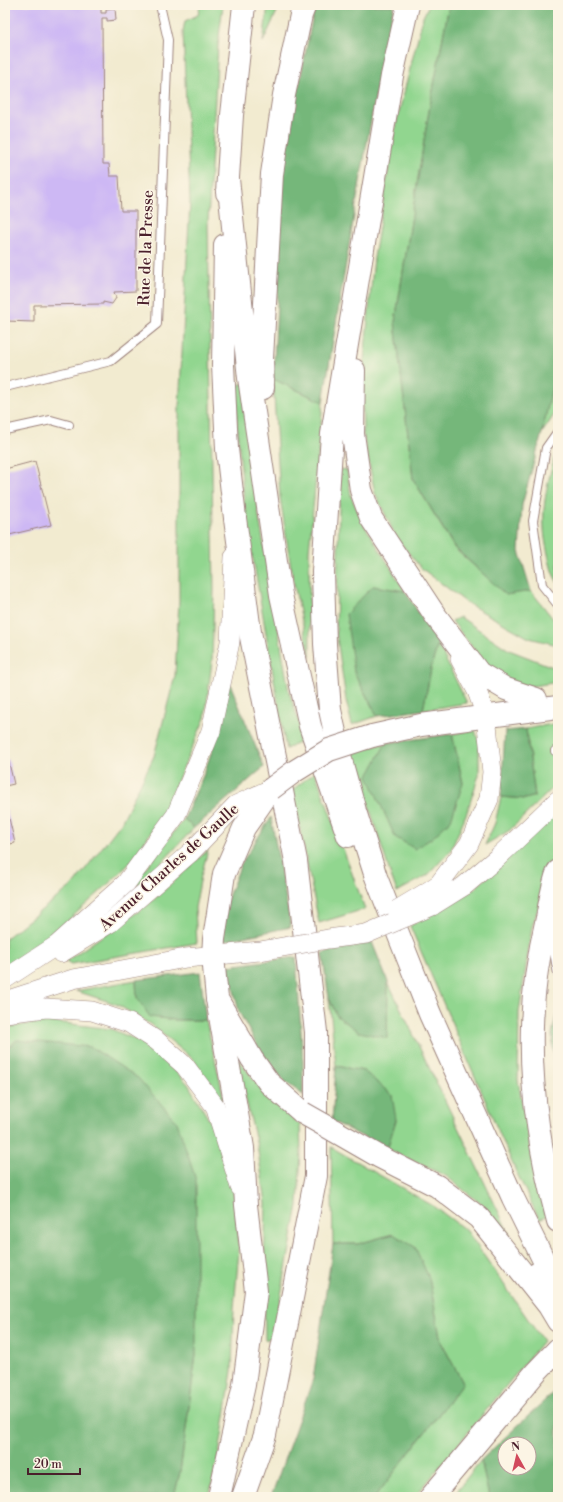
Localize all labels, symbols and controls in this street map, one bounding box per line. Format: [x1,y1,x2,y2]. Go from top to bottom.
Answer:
street label: Rue de la Presse [134,190,158,306]
street label: Avenue Charles de Gaulle [94,799,243,936]
north arrow [497,1436,537,1476]
text: N [510,1440,521,1455]
scale bar [28,1450,80,1476]
text: 20 m [34,1457,62,1472]

